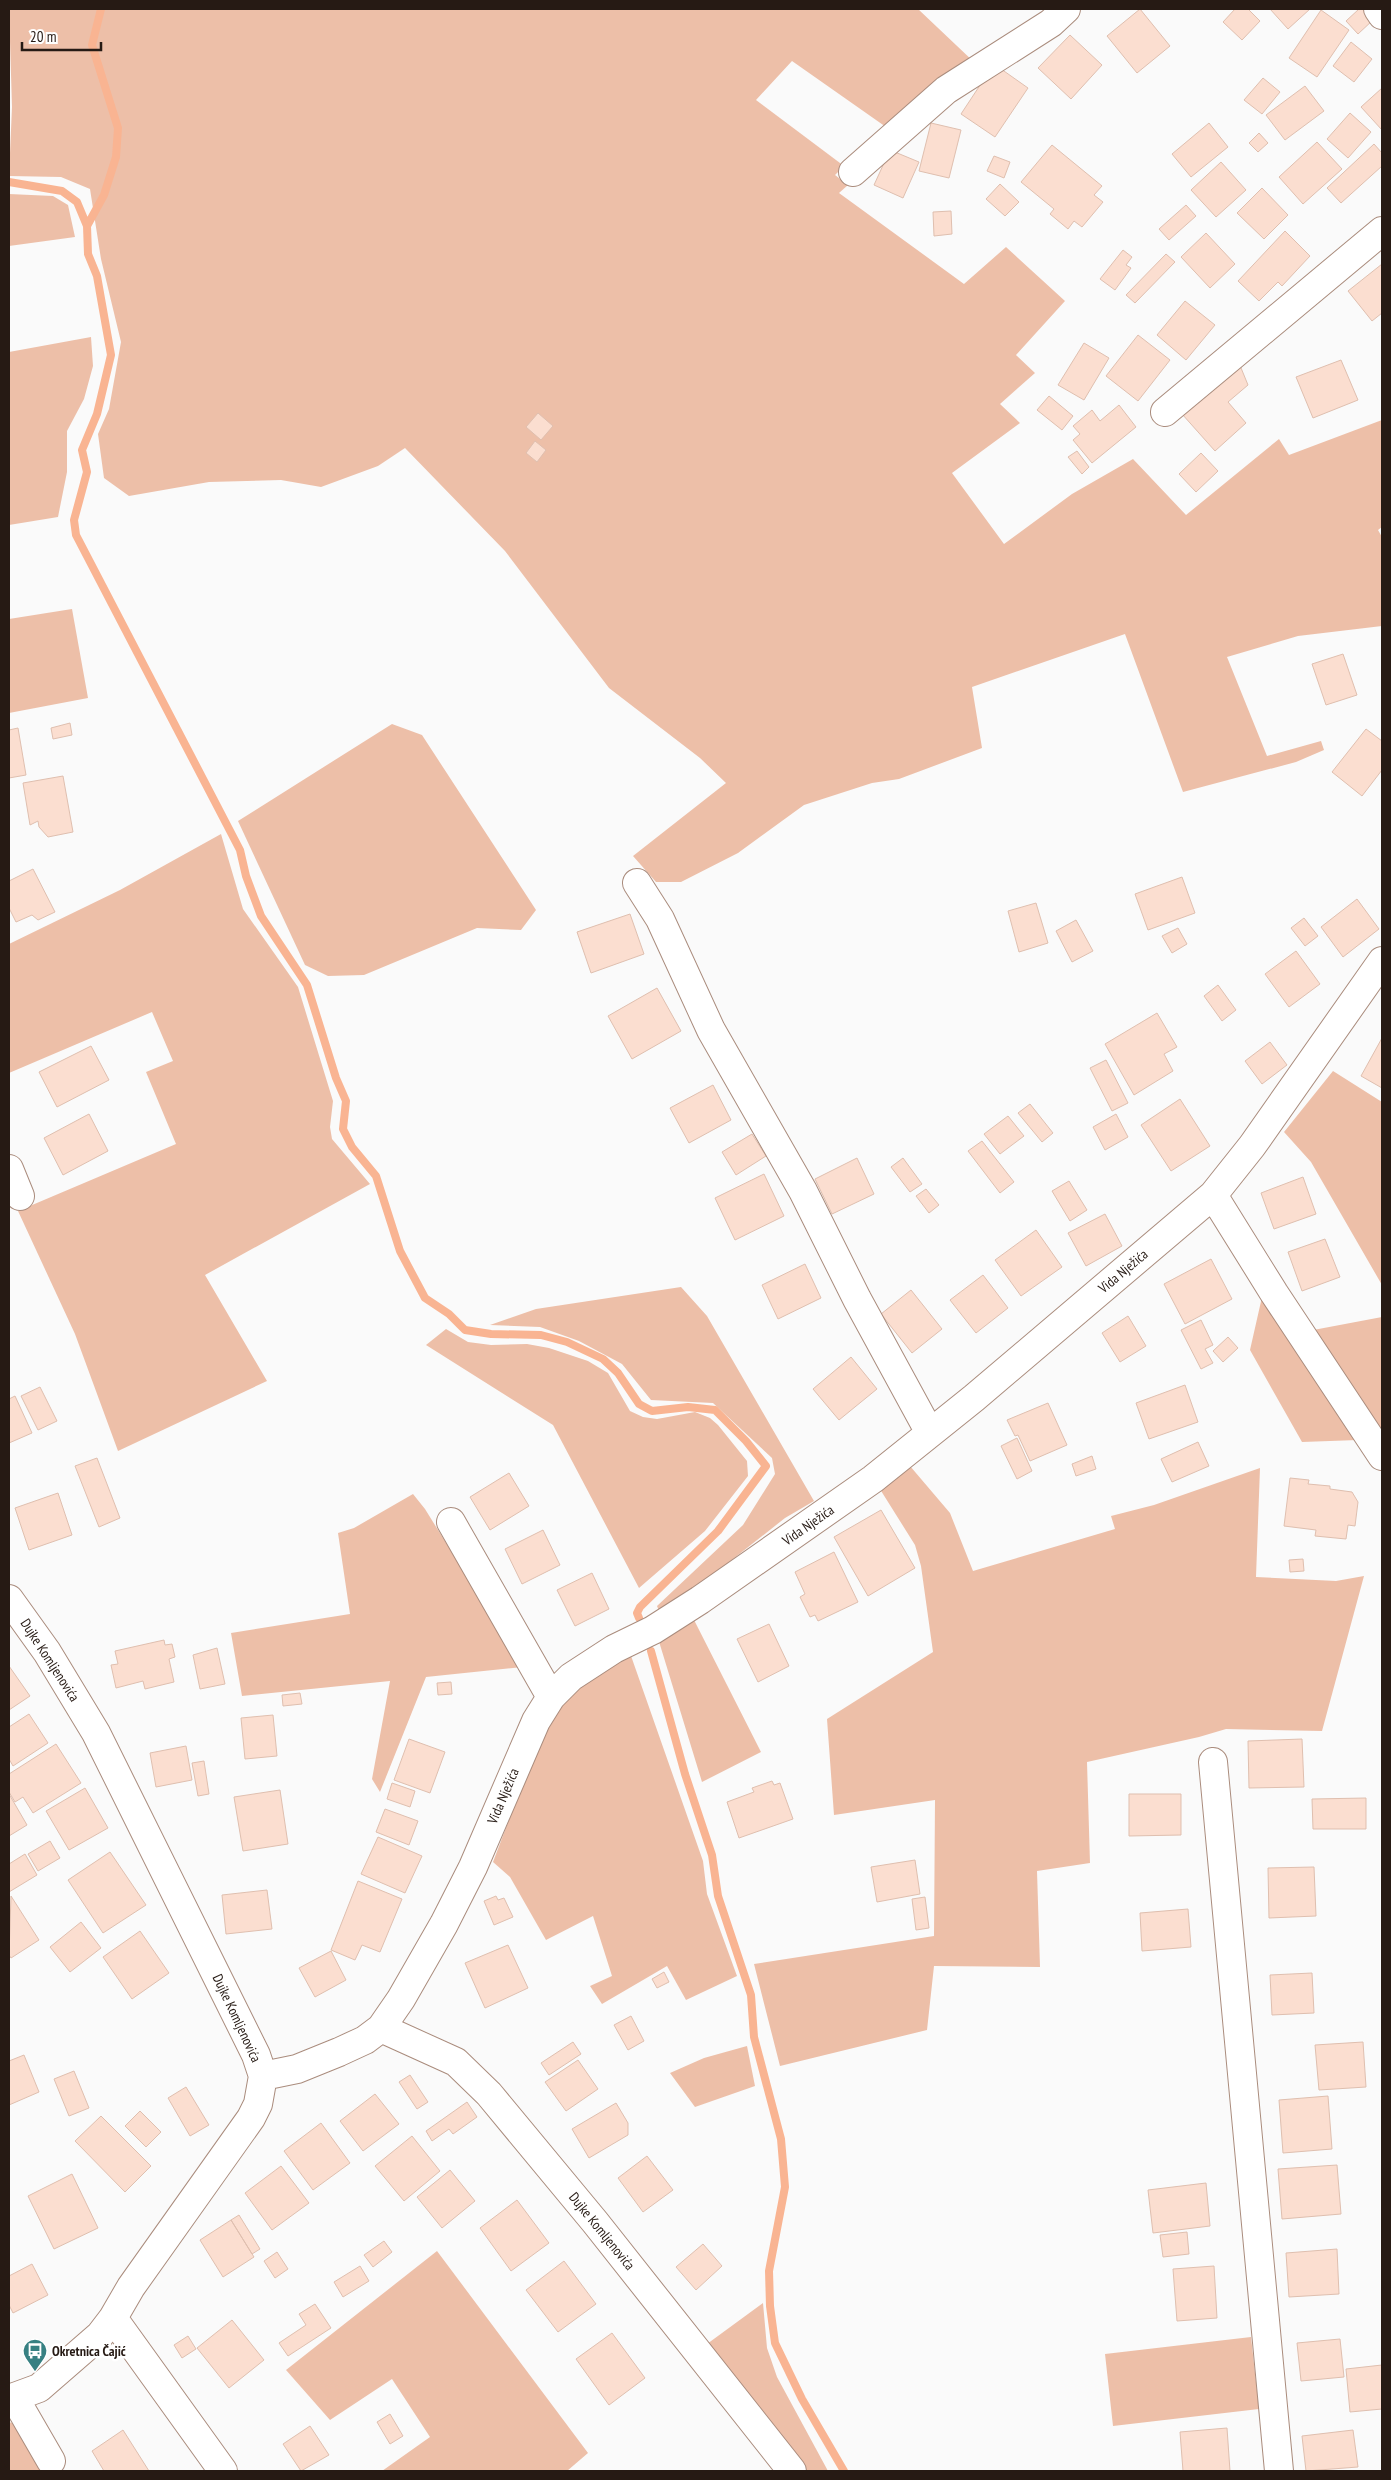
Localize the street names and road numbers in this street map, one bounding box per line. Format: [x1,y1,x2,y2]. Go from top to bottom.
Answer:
street label: Vida Nježića [1094,1245,1151,1298]
street label: Vida Nježića [778,1501,837,1550]
street label: Dujke Komljenovića [17,1615,83,1705]
street label: Vida Nježića [483,1765,523,1828]
street label: Dujke Komljenovića [209,1971,265,2065]
street label: Dujke Komljenovića [565,2188,639,2274]

